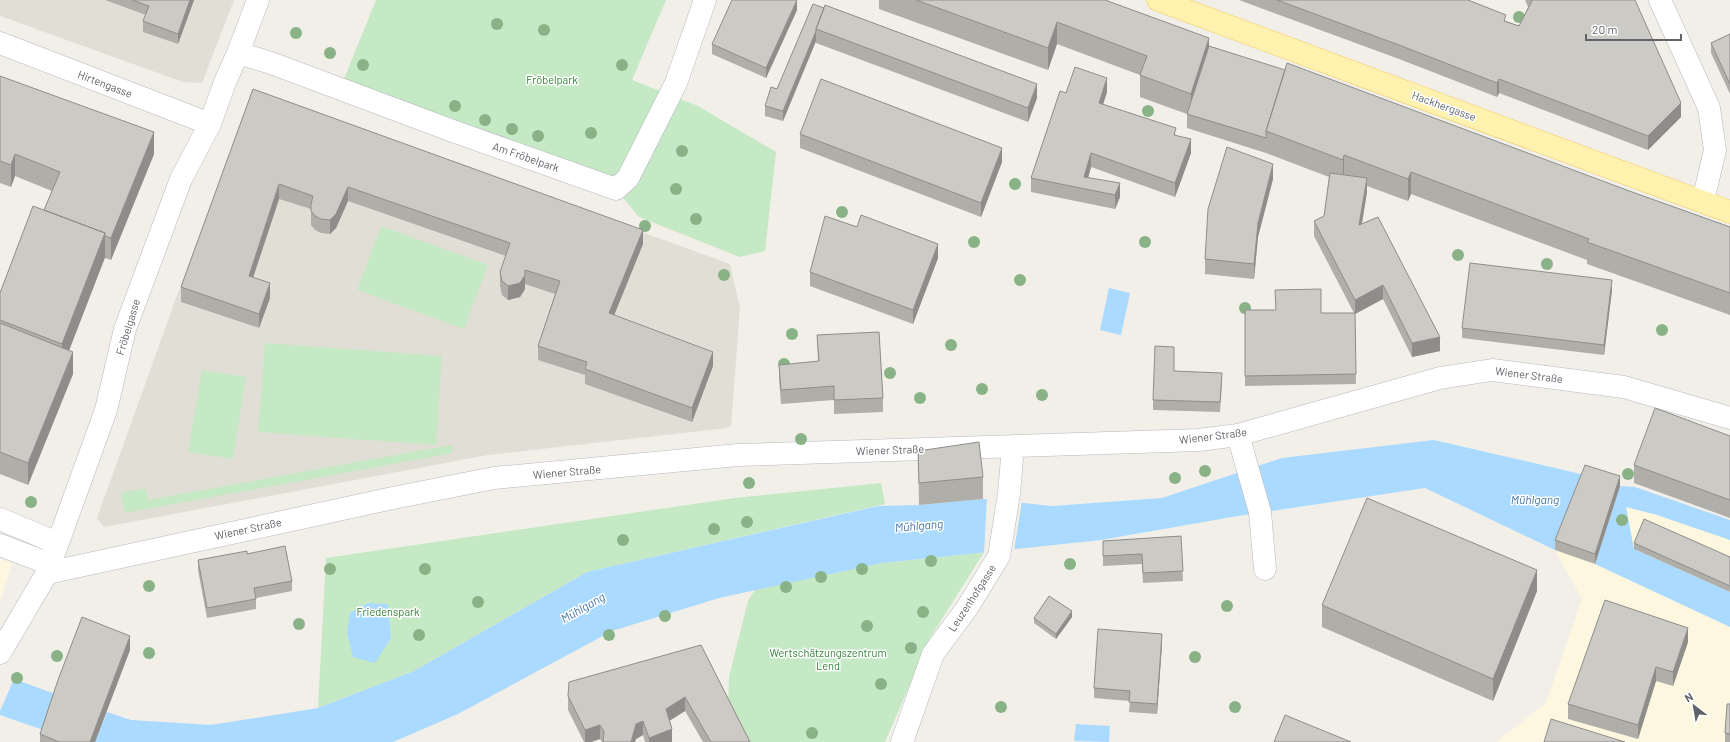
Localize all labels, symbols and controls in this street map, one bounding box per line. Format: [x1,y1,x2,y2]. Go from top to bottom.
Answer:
scale bar [1586,16,1681,42]
text: 20 m [1592,22,1618,36]
street label: Hirtengasse [76,67,135,100]
park label: Fröbelpark [526,73,578,86]
street label: Hackhergasse [1410,88,1478,123]
street label: Am Fröbelpark [491,139,562,174]
street label: Fröbelgasse [113,297,142,357]
street label: Wiener Straße [1494,364,1564,385]
street label: Wiener Straße [1178,425,1248,446]
street label: Wiener Straße [856,442,924,457]
street label: Wiener Straße [532,462,602,481]
water label: Mühlgang [1511,492,1559,506]
street label: Wiener Straße [213,515,283,542]
water label: Mühlgang [894,516,944,534]
street label: Leuzenhofgasse [945,561,998,634]
water label: Mühlgang [558,589,607,625]
park label: Friedenspark [356,605,420,618]
park label: Wertschätzungszentrum Lend [769,646,887,672]
north arrow [1674,686,1714,726]
text: N [1682,690,1695,704]

